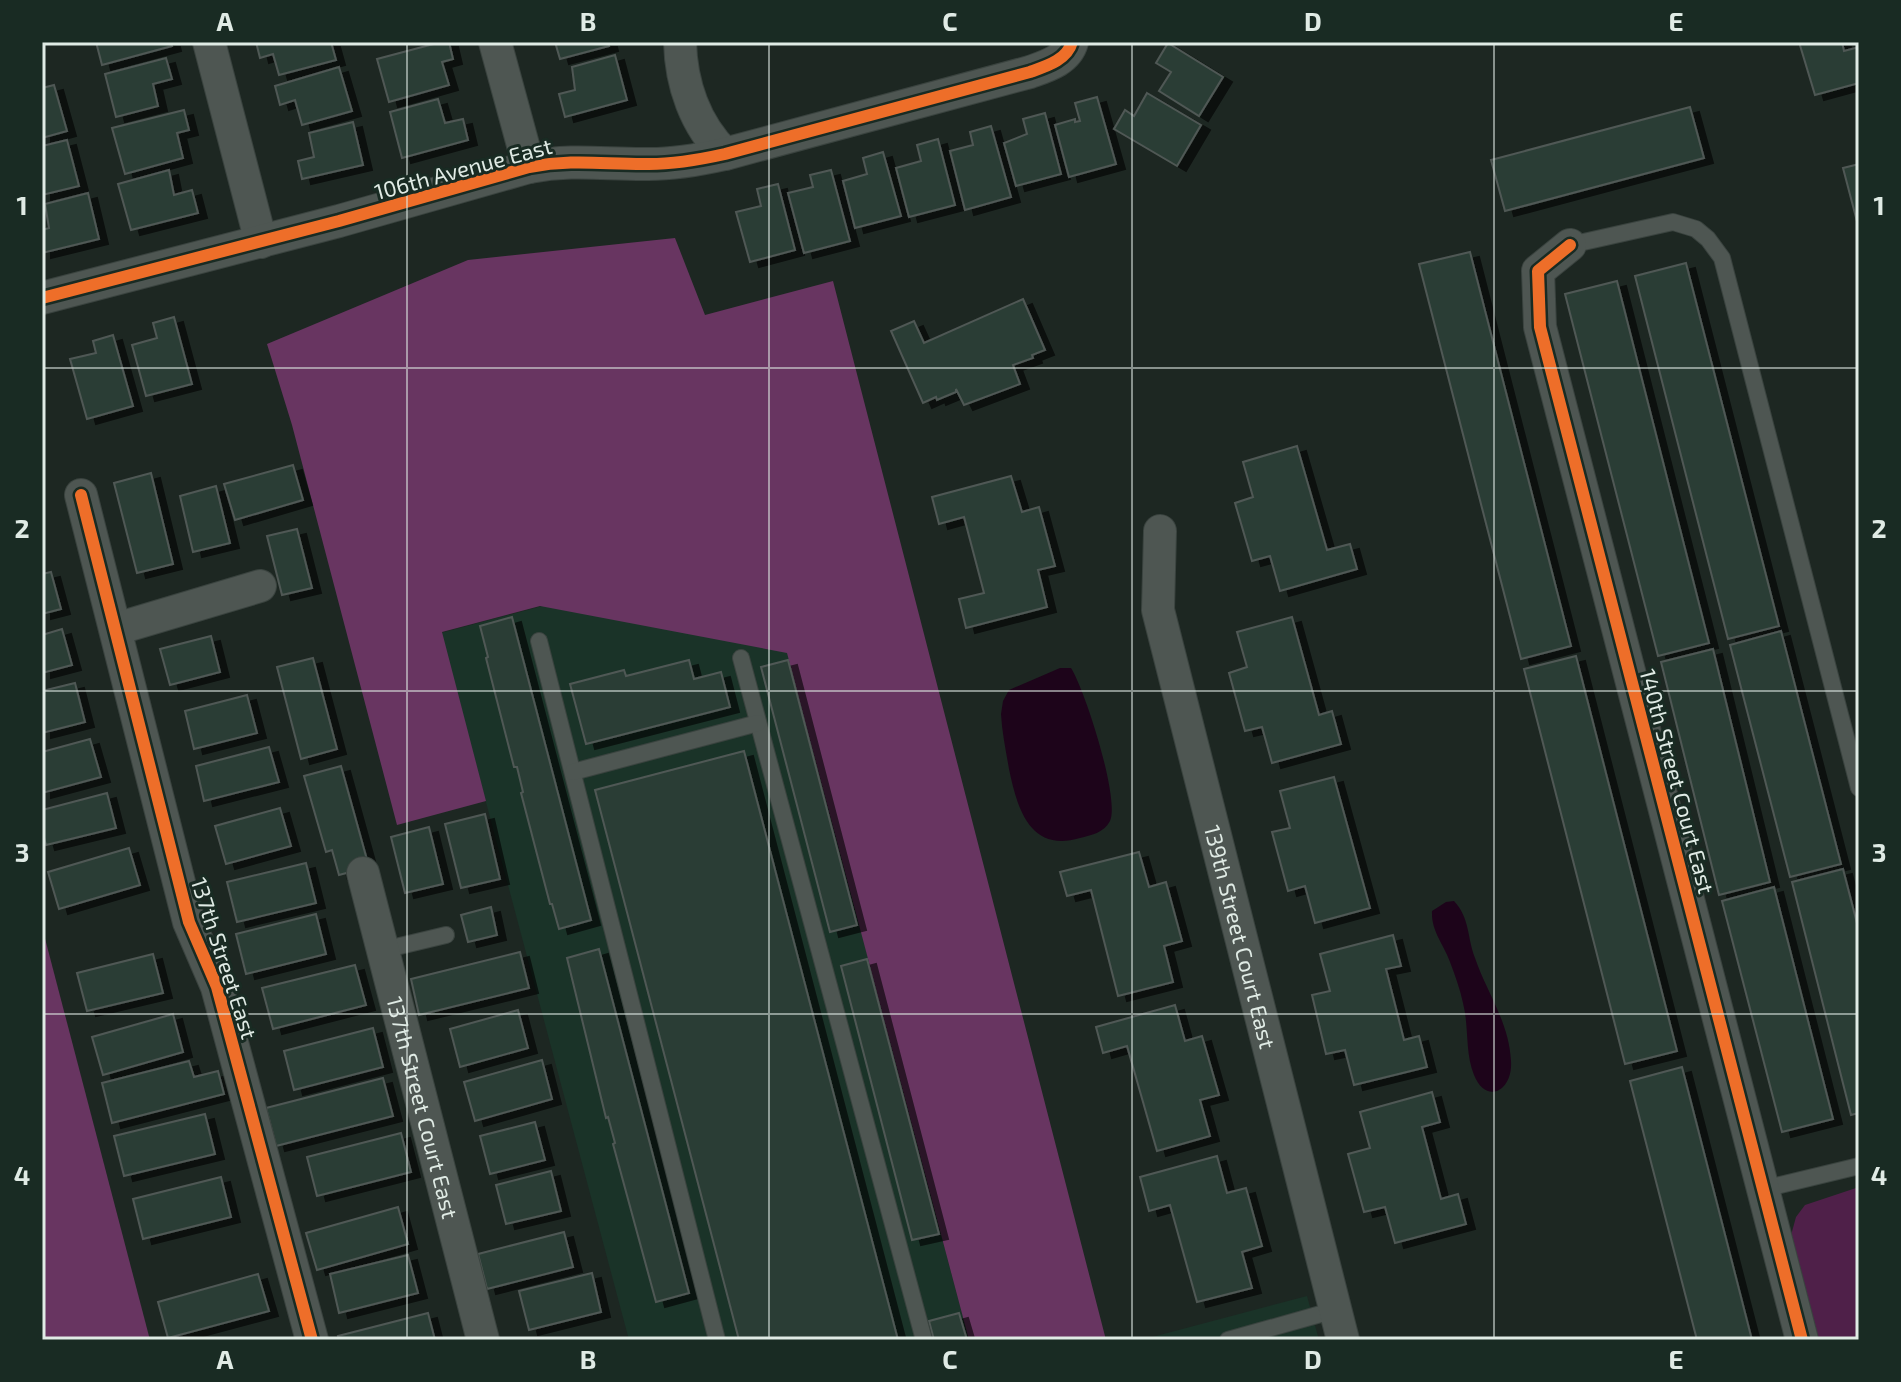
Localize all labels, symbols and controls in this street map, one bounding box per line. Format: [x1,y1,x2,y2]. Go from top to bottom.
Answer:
text: A [217,5,234,36]
text: B [580,5,596,36]
text: C [942,5,958,36]
text: D [1304,5,1322,36]
text: E [1668,5,1684,36]
street label: 106th Avenue East [371,132,555,204]
text: 1 [16,189,28,220]
text: 1 [1873,189,1885,220]
text: 2 [14,512,30,543]
text: 2 [1871,512,1887,543]
street label: 140th Street Court East [1636,666,1720,896]
street label: 139th Street Court East [1200,822,1282,1051]
text: 3 [15,836,29,867]
text: 3 [1872,836,1886,867]
street label: 137th Street East [187,874,263,1042]
street label: 137th Street Court East [382,994,464,1221]
text: 4 [14,1159,30,1190]
text: 4 [1871,1159,1887,1190]
text: A [217,1343,234,1374]
text: B [580,1343,596,1374]
text: C [942,1343,958,1374]
text: D [1304,1343,1322,1374]
text: E [1668,1343,1684,1374]

